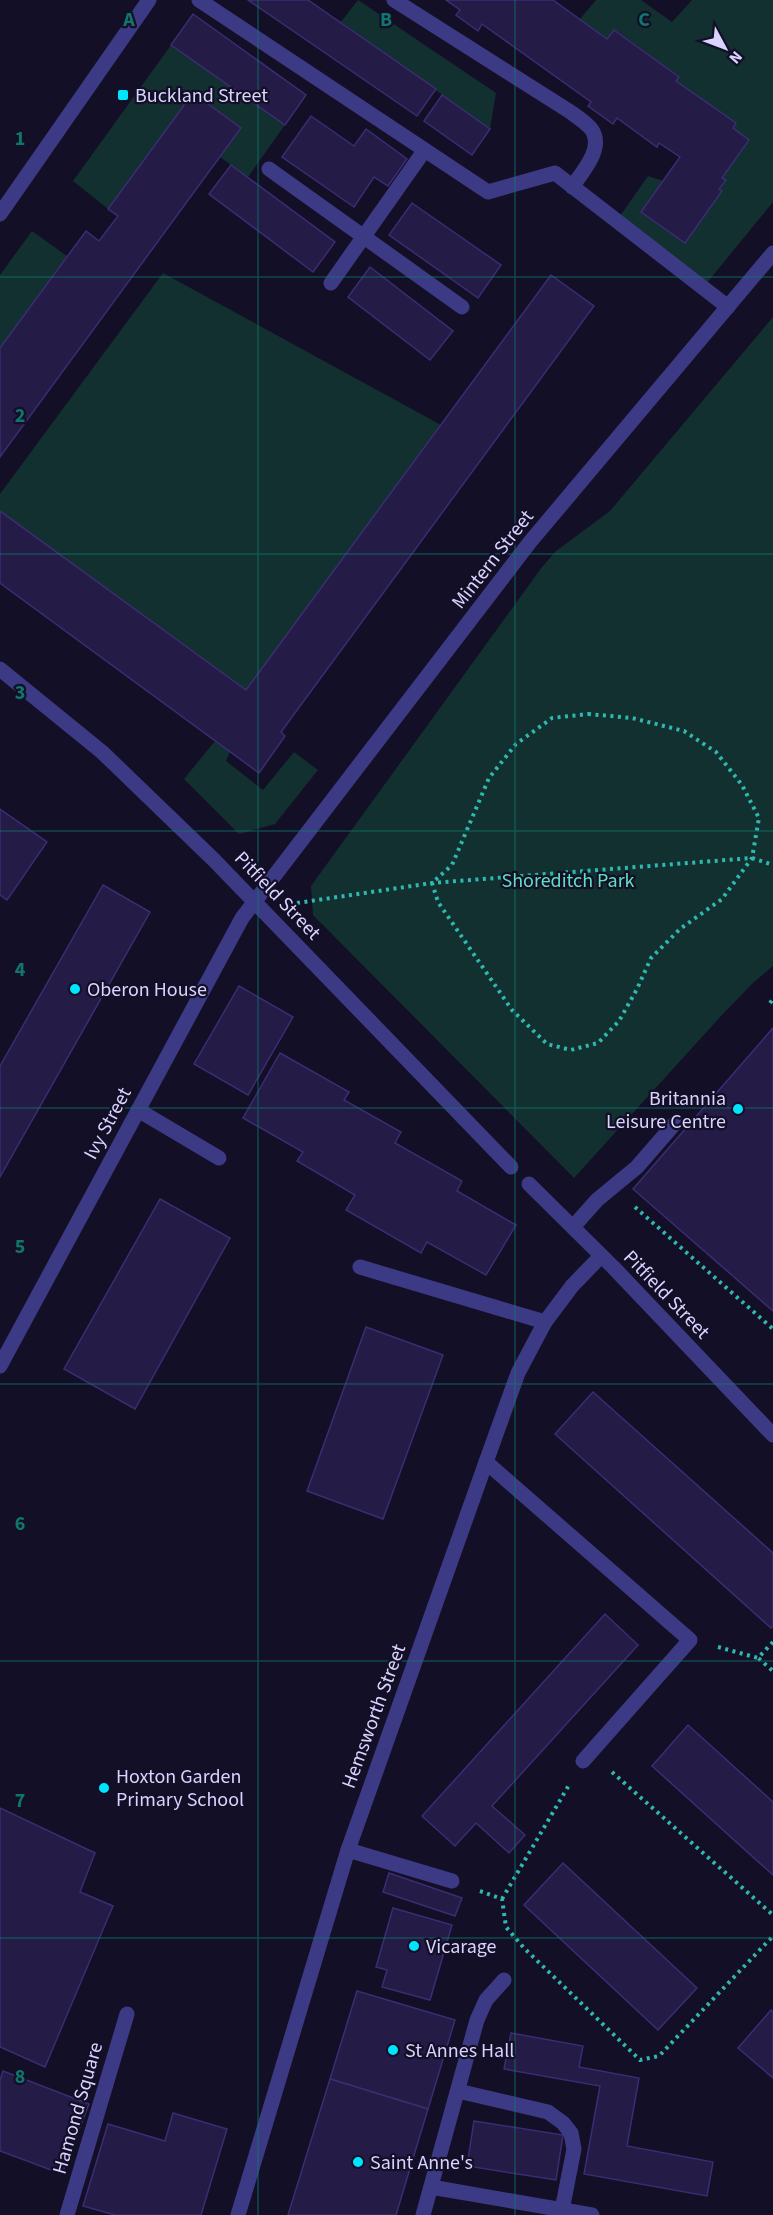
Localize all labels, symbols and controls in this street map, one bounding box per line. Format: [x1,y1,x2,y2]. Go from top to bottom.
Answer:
text: A [122,6,135,34]
text: B [380,6,392,34]
text: C [638,6,650,34]
north arrow [695,18,755,78]
text: N [724,46,747,68]
place label: Buckland Street [135,82,268,110]
marker: Buckland Street [116,88,130,102]
text: 1 [15,125,25,153]
text: 2 [15,402,25,430]
street label: Mintern Street [445,504,541,615]
text: 3 [15,679,25,707]
street label: Pitfield Street [228,845,327,947]
park label: Shoreditch Park [502,867,635,895]
text: 4 [15,956,26,984]
place label: Oberon House [87,976,207,1004]
marker: Oberon House [68,982,82,996]
street label: Ivy Street [77,1082,139,1164]
place label: Britannia Leisure Centre [606,1085,726,1136]
marker: Britannia Leisure Centre [731,1102,745,1116]
text: 5 [15,1233,25,1261]
street label: Pitfield Street [617,1244,716,1346]
text: 6 [15,1510,25,1538]
street label: Hemsworth Street [335,1640,413,1792]
place label: Hoxton Garden Primary School [116,1763,244,1814]
marker: Hoxton Garden Primary School [97,1781,111,1795]
text: 7 [15,1787,25,1815]
place label: Vicarage [426,1933,497,1961]
marker: Vicarage [407,1939,421,1953]
place label: St Annes Hall [405,2037,514,2065]
street label: Hamond Square [46,2039,110,2177]
marker: St Annes Hall [386,2043,400,2057]
text: 8 [15,2063,25,2091]
place label: Saint Anne's [370,2149,473,2177]
marker: Saint Anne's [351,2155,365,2169]

